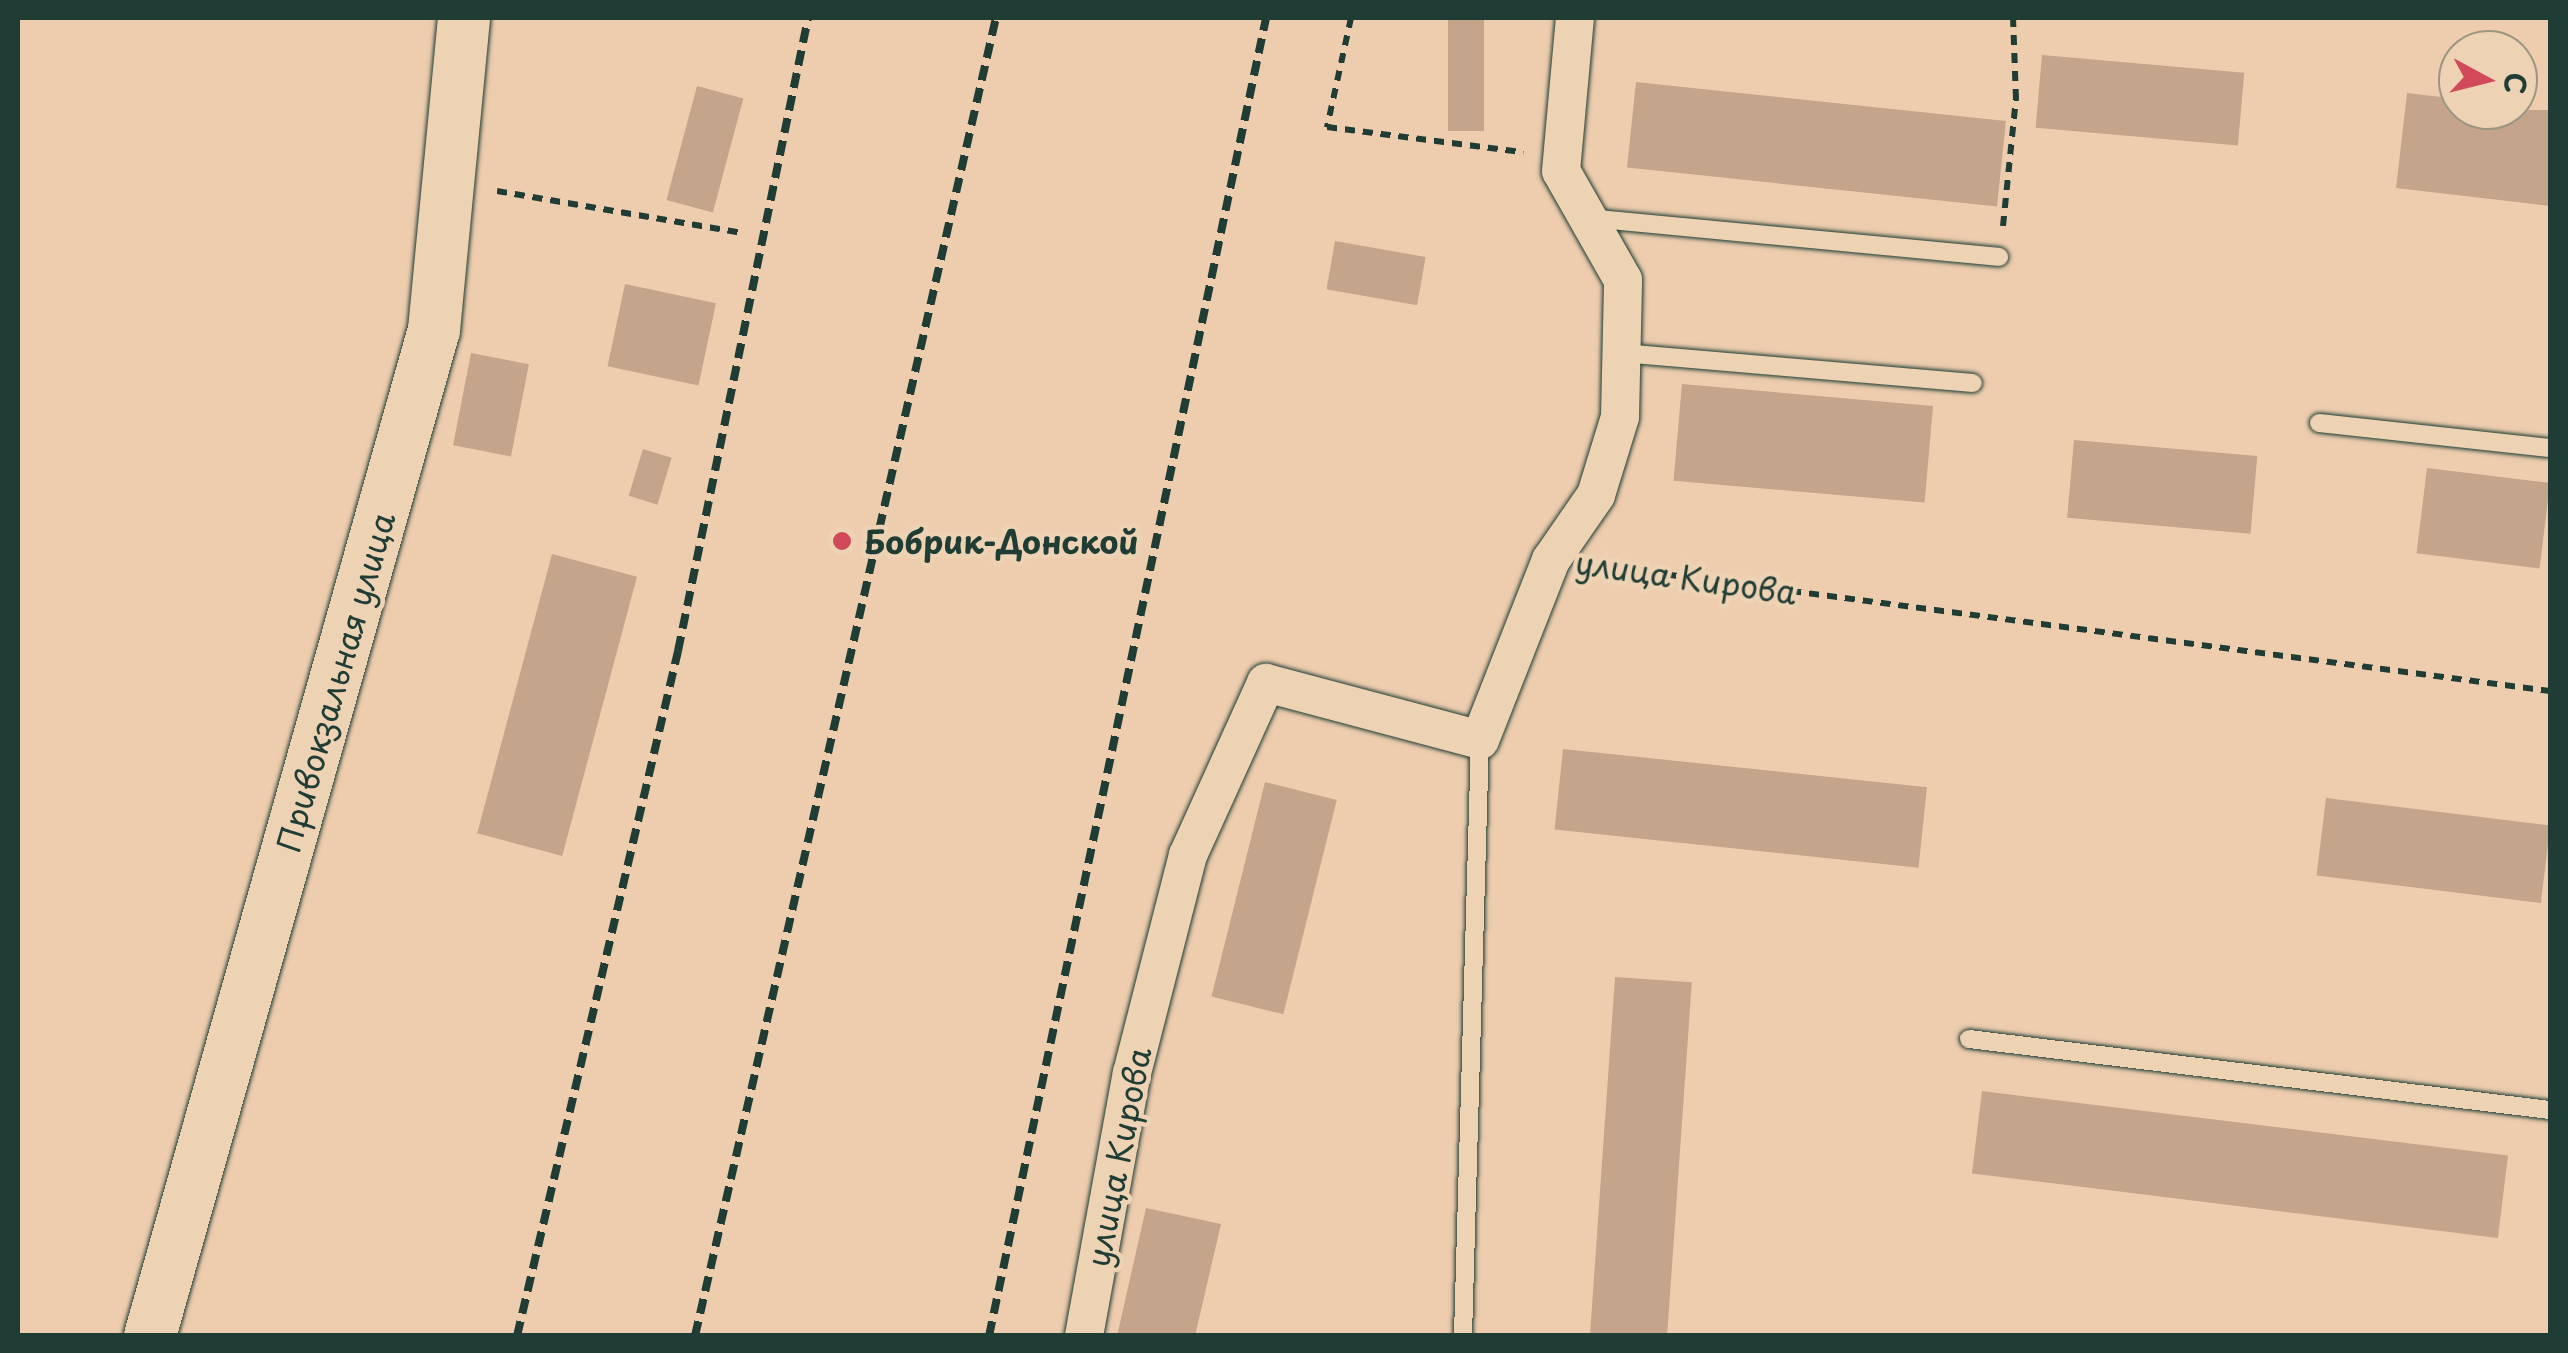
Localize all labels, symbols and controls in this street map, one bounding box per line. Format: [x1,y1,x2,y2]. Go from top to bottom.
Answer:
north arrow [2438,30,2538,130]
text: С [2494,70,2539,97]
street label: Привокзальная улица [268,507,402,857]
place label: Бобрик-Донской [864,522,1139,560]
marker: Бобрик-Донской [829,528,855,554]
street label: улица Кирова [1573,542,1799,612]
street label: улица Кирова [1078,1044,1158,1270]

